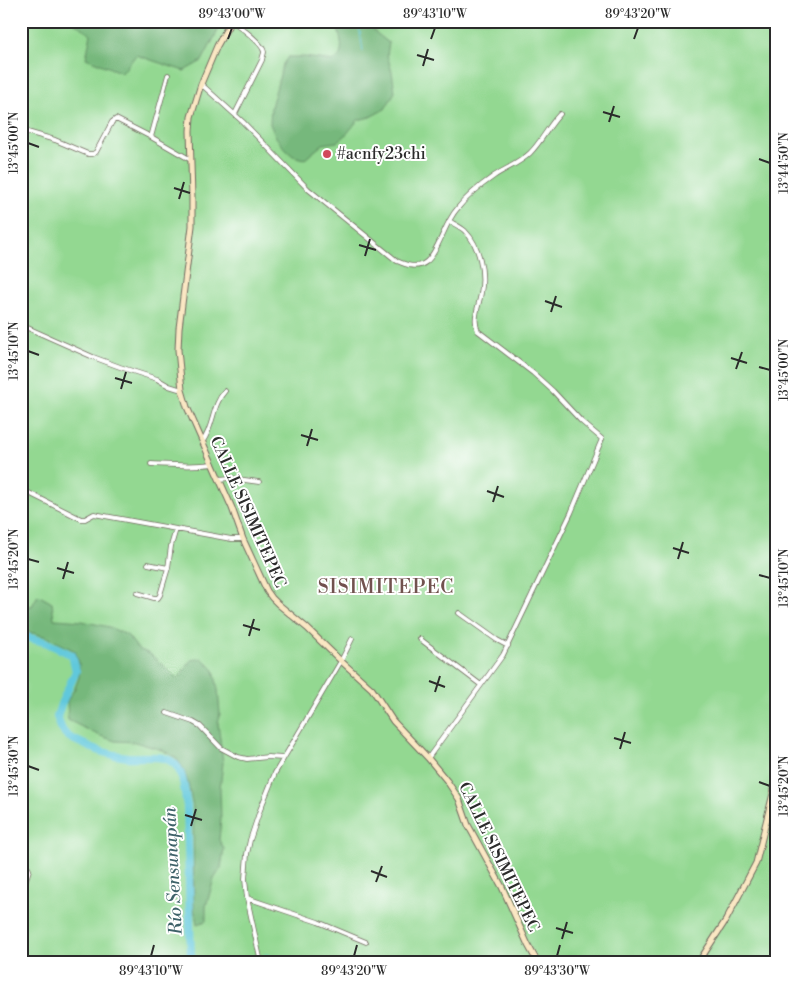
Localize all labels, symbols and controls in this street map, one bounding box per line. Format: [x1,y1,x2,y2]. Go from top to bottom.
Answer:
text: 89°43'00"W [199,7,267,22]
text: 89°43'10"W [403,7,468,22]
text: 89°43'20"W [605,7,672,22]
text: 13°45'00"N [7,112,22,174]
text: 13°44'50"N [777,132,792,194]
place label: #acnfy23chi [337,144,426,164]
marker: #acnfy23chi [321,148,333,160]
text: 13°45'10"N [7,321,22,381]
text: 13°45'00"N [777,339,792,401]
street label: CALLE SISIMITEPEC [206,433,290,591]
text: 13°45'20"N [7,528,22,590]
text: 13°45'10"N [777,548,792,608]
district label: SISIMITEPEC [318,575,454,599]
text: 13°45'30"N [7,736,22,796]
text: 13°45'20"N [777,755,792,817]
street label: CALLE SISIMITEPEC [454,779,544,935]
water label: Río Sensunapán [158,806,188,936]
text: 89°43'10"W [119,964,184,979]
text: 89°43'20"W [321,964,388,979]
text: 89°43'30"W [524,964,591,979]

